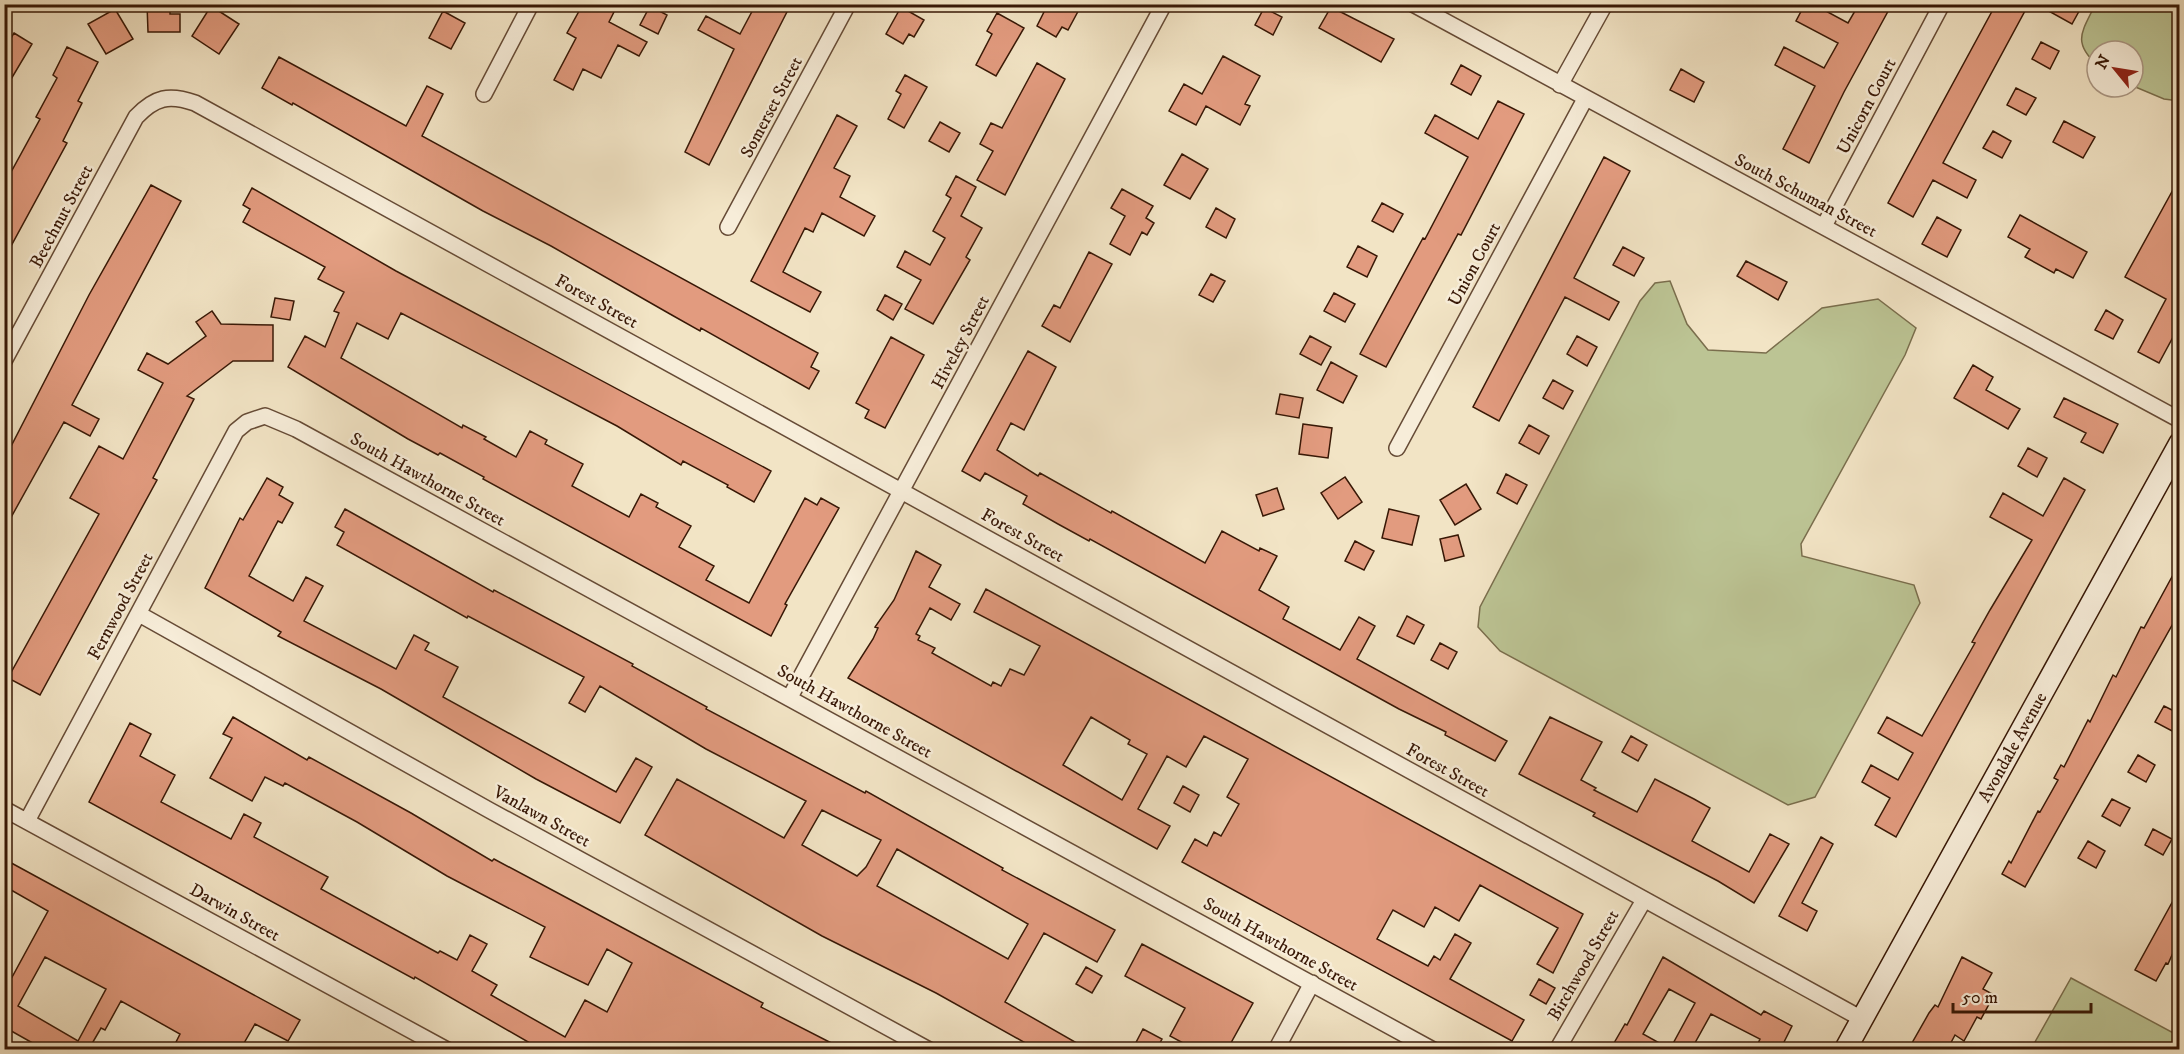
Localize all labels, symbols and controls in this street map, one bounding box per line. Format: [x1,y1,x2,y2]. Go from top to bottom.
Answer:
north arrow [2085,39,2145,99]
text: N [2091,51,2115,73]
street label: Somerset Street [736,53,808,162]
street label: Unicorn Court [1832,54,1902,158]
street label: South Schuman Street [1731,149,1881,243]
street label: Beechnut Street [25,161,98,272]
street label: Union Court [1444,219,1506,310]
street label: Forest Street [551,270,642,334]
street label: Hiveley Street [927,292,995,393]
street label: South Hawthorne Street [346,428,509,532]
street label: Forest Street [977,504,1068,568]
street label: Fernwood Street [83,549,159,664]
street label: South Hawthorne Street [773,660,936,764]
street label: Avondale Avenue [1974,689,2052,806]
street label: Forest Street [1402,739,1493,803]
street label: Vanlawn Street [488,781,594,853]
street label: Darwin Street [185,879,284,947]
street label: South Hawthorne Street [1199,893,1362,997]
street label: Birchwood Street [1543,906,1625,1025]
scale bar [1953,976,2091,1014]
text: 50 m [1962,987,1998,1009]

